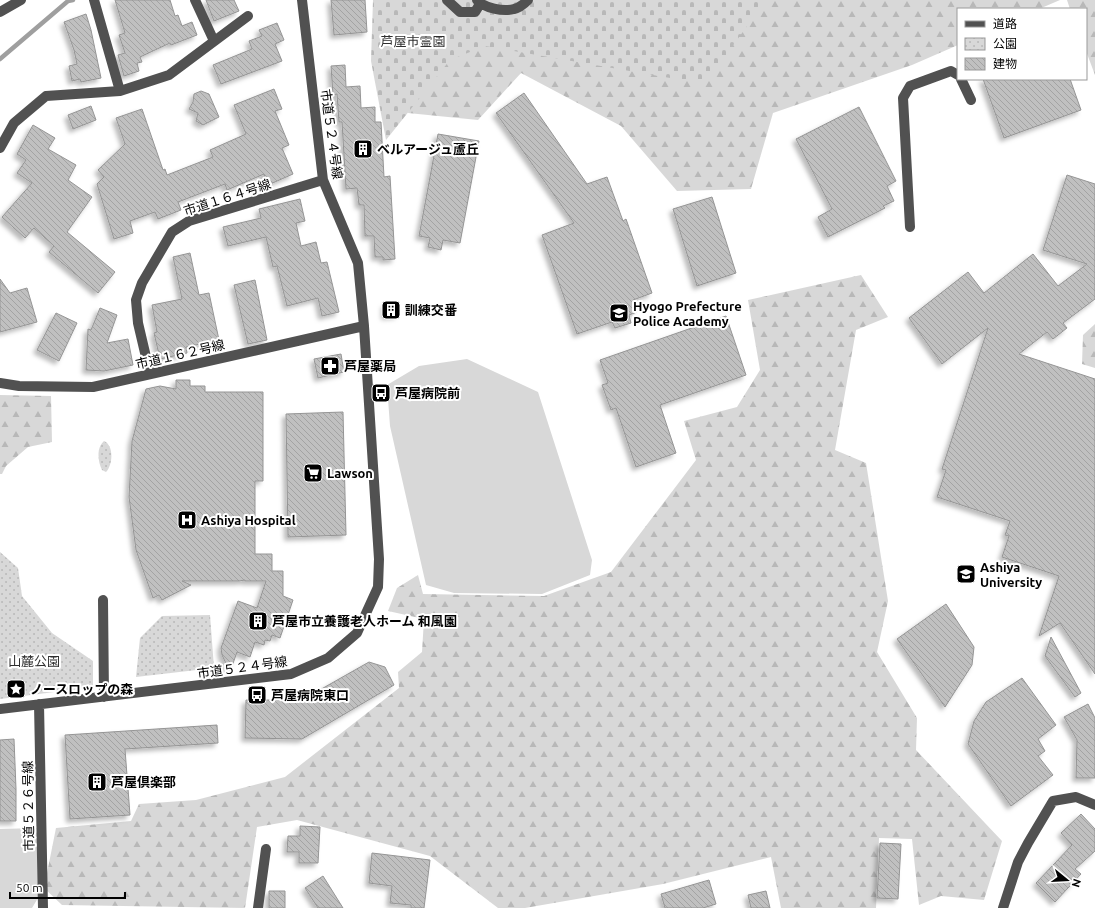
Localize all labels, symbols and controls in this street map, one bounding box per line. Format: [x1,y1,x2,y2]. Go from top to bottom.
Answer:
legend [957,8,1087,80]
text: 道路 [993,17,1017,30]
park label: 芦屋市霊園 [380,34,446,48]
text: 公園 [993,37,1017,50]
text: 建物 [993,57,1017,70]
street label: 市道５２４号線 [319,88,345,180]
building icon: ベルアージュ蘆丘 [352,138,374,160]
place label: ベルアージュ蘆丘 [377,142,479,156]
street label: 市道１６４号線 [182,176,272,218]
building icon: 訓練交番 [380,299,402,321]
place label: Hyogo Prefecture Police Academy [633,299,742,328]
school or university icon: Hyogo Prefecture Police Academy [608,302,630,324]
place label: 訓練交番 [405,303,457,317]
street label: 市道１６２号線 [134,337,226,371]
pharmacy icon: 芦屋薬局 [319,355,341,377]
place label: 芦屋薬局 [344,359,396,373]
bus stop icon: 芦屋病院前 [370,382,392,404]
place label: 芦屋病院前 [395,386,460,400]
supermarket icon: Lawson [302,462,324,484]
place label: Lawson [327,466,373,480]
hospital icon: Ashiya Hospital [176,509,198,531]
place label: Ashiya Hospital [201,513,296,527]
place label: Ashiya University [980,560,1042,589]
school or university icon: Ashiya University [955,563,977,585]
building icon: 芦屋市立養護老人ホーム 和風園 [247,610,269,632]
place label: 芦屋市立養護老人ホーム 和風園 [272,614,457,628]
park label: 山麓公園 [8,654,60,668]
street label: 市道５２４号線 [196,654,288,680]
place icon: ノースロップの森 [5,678,27,700]
place label: ノースロップの森 [30,682,133,696]
bus stop icon: 芦屋病院東口 [246,684,268,706]
place label: 芦屋病院東口 [271,688,349,702]
street label: 市道５２６号線 [20,760,36,852]
building icon: 芦屋倶楽部 [86,771,108,793]
place label: 芦屋倶楽部 [111,775,176,789]
north arrow [1047,860,1087,900]
scale bar [10,874,125,900]
text: N [1070,877,1083,889]
text: 50 m [16,881,43,894]

